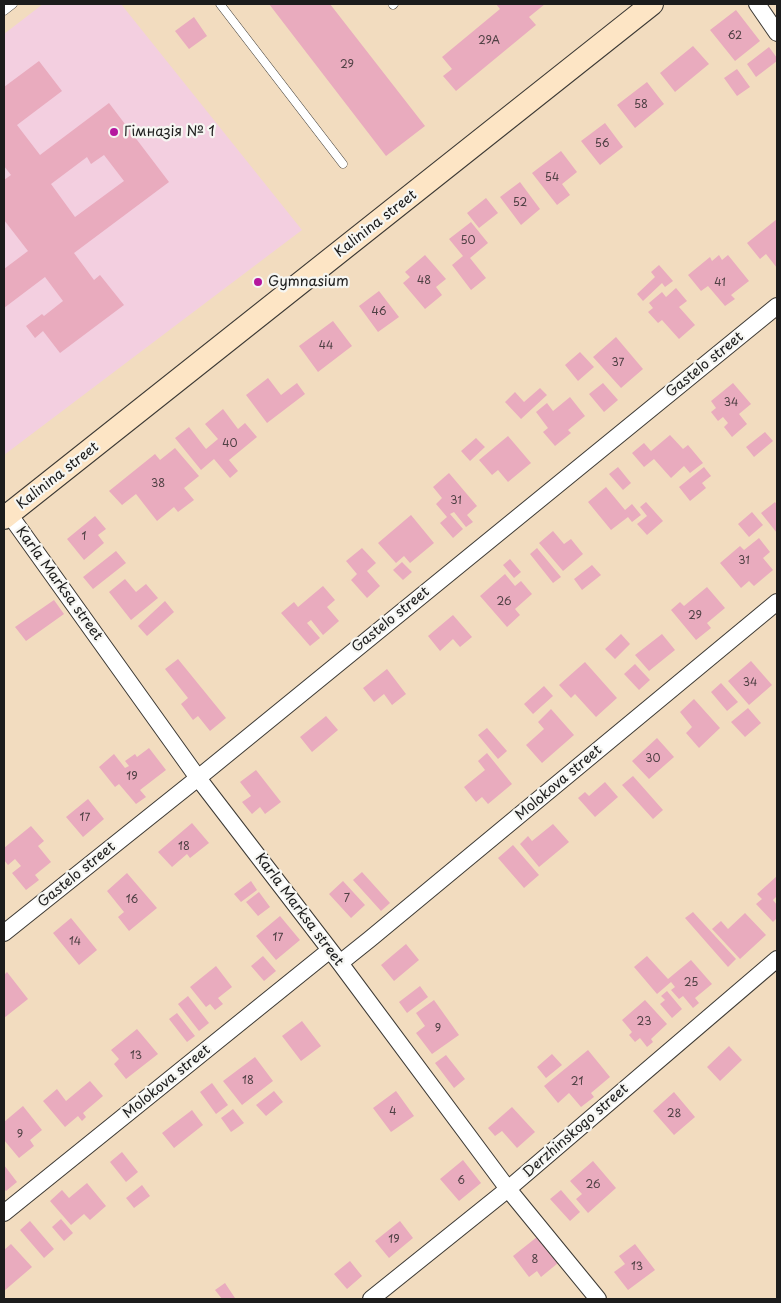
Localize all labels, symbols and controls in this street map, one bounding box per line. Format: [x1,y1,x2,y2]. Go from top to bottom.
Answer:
house number: 62 [728,29,742,43]
house number: 29А [478,34,500,48]
house number: 29 [340,58,354,72]
house number: 58 [634,98,648,112]
place label: Гімназія № 1 [124,124,215,140]
marker: Гімназія № 1 [108,126,120,138]
house number: 56 [595,137,609,151]
house number: 54 [545,171,559,185]
street label: Kalinina street [332,187,420,261]
house number: 52 [513,196,527,210]
house number: 50 [460,234,476,248]
place label: Gymnasium [268,274,349,290]
house number: 48 [417,274,431,288]
marker: Gymnasium [252,276,264,288]
house number: 41 [714,276,726,290]
house number: 46 [372,305,386,319]
street label: Gastelo street [663,329,747,401]
house number: 44 [319,339,333,353]
house number: 37 [612,356,624,370]
house number: 34 [724,396,738,410]
house number: 40 [222,437,238,451]
street label: Kalinina street [14,439,102,513]
house number: 38 [151,477,165,491]
house number: 31 [450,494,462,508]
street label: Karla Marksa street [12,524,106,644]
house number: 1 [82,530,86,544]
house number: 31 [738,554,750,568]
street label: Gastelo street [349,584,433,656]
house number: 26 [496,595,512,609]
house number: 29 [688,609,702,623]
house number: 34 [743,676,757,690]
street label: Molokova street [512,742,606,824]
house number: 30 [645,752,661,766]
house number: 19 [126,770,138,784]
house number: 17 [80,811,90,825]
street label: Gastelo street [35,839,119,911]
house number: 18 [178,840,190,854]
street label: Karla Marksa street [251,850,347,970]
house number: 7 [344,892,350,906]
house number: 16 [126,893,138,907]
house number: 17 [273,931,283,945]
house number: 14 [69,935,81,949]
house number: 25 [684,976,698,990]
house number: 23 [637,1015,651,1029]
house number: 9 [435,1022,441,1036]
street label: Molokova street [120,1042,214,1122]
house number: 13 [130,1049,142,1063]
house number: 18 [242,1074,254,1088]
house number: 21 [571,1075,583,1089]
street label: Derzhinskogo street [520,1081,632,1181]
house number: 4 [389,1105,397,1119]
house number: 28 [667,1107,681,1121]
house number: 9 [17,1128,23,1142]
house number: 6 [457,1174,465,1188]
house number: 26 [585,1178,601,1192]
house number: 19 [388,1233,400,1247]
house number: 8 [532,1253,538,1267]
house number: 13 [631,1260,643,1274]

